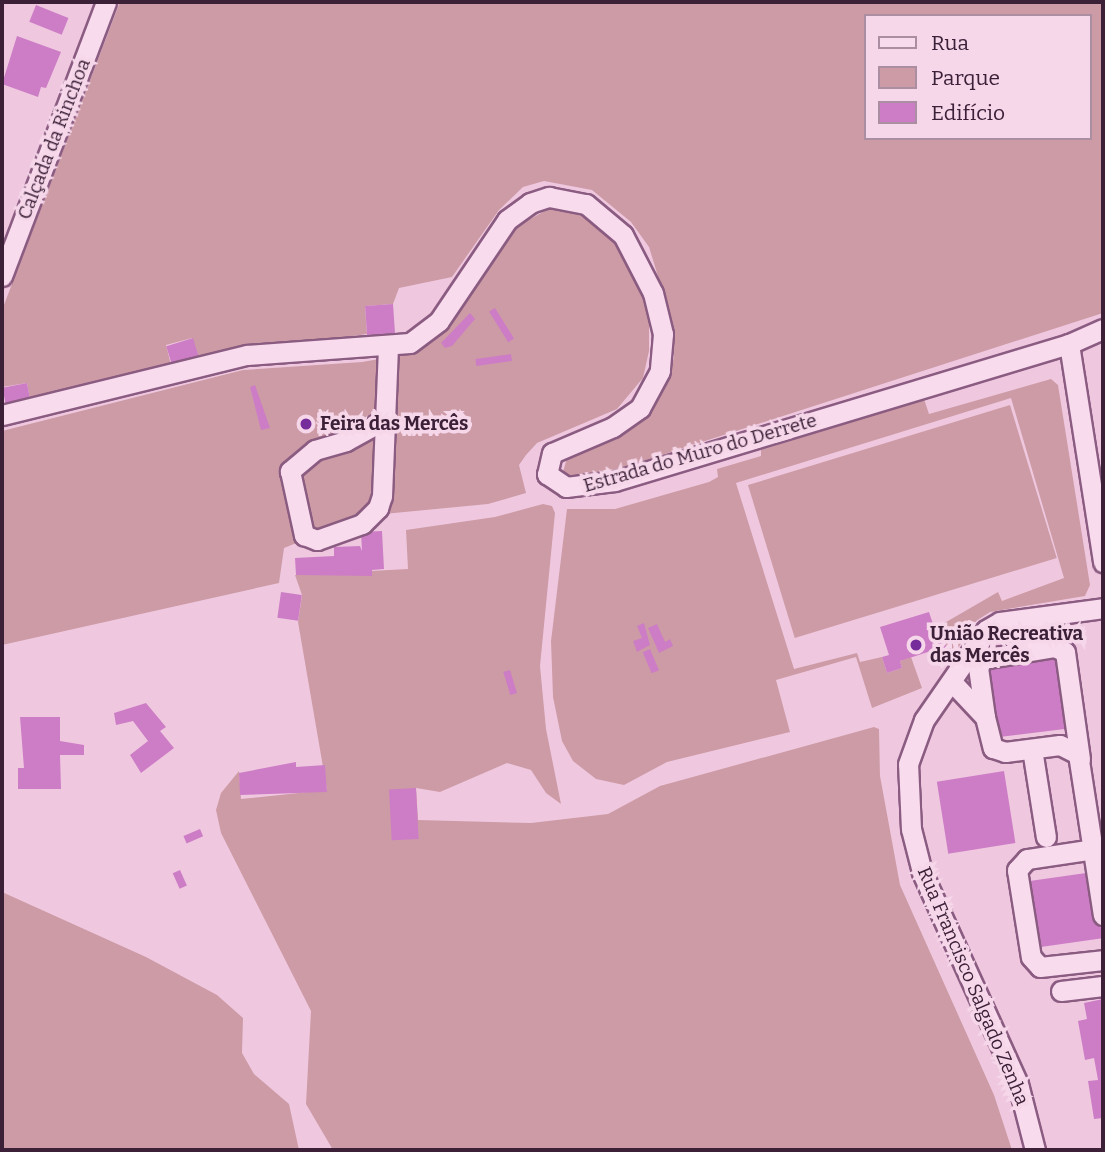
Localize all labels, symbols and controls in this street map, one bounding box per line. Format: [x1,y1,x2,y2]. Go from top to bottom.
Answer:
legend [864,14,1091,140]
text: Rua [931,30,969,56]
street label: Calçada da Rinchoa [13,55,95,223]
text: Parque [931,65,1000,91]
text: Edifício [931,100,1005,126]
street label: Estrada do Muro do Derrete [581,409,819,497]
place label: Feira das Mercês [320,413,468,435]
marker: Feira das Mercês [298,416,314,432]
place label: União Recreativa das Mercês [930,623,1083,667]
marker: União Recreativa das Mercês [908,637,924,653]
street label: Rua Francisco Salgado Zenha [912,863,1034,1109]

